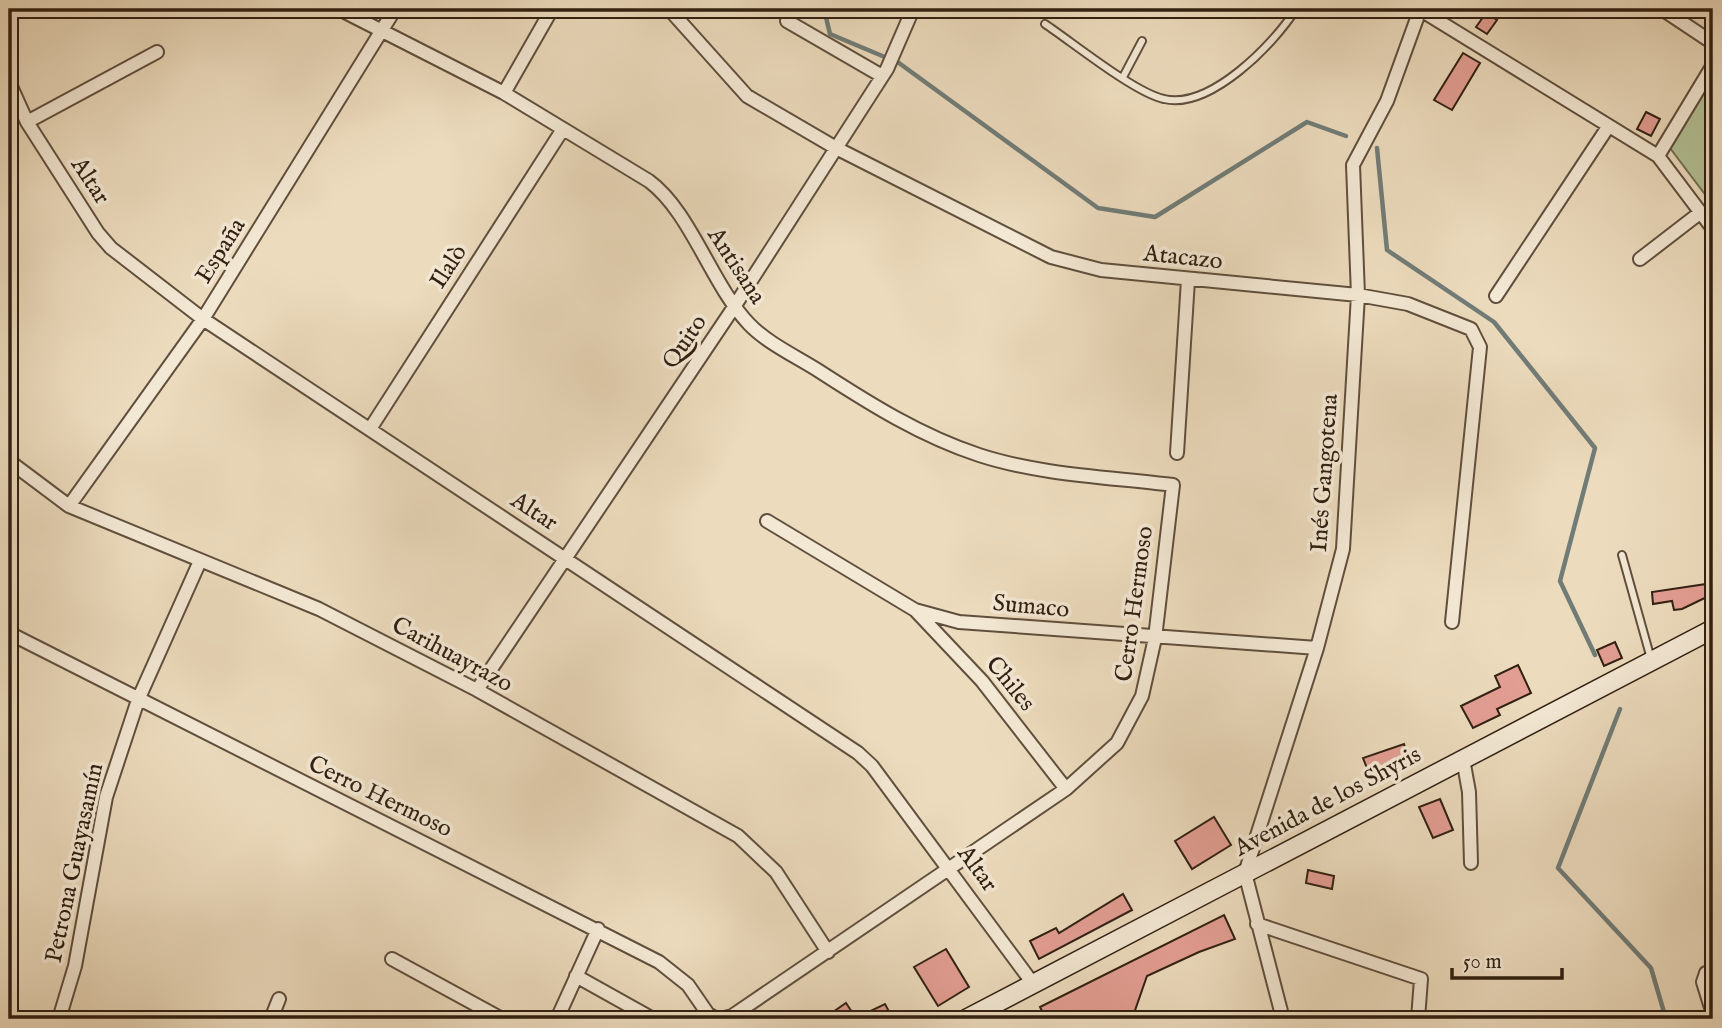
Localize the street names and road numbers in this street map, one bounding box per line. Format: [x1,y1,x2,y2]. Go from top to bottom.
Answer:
street label: Altar [63,151,117,211]
street label: España [189,212,253,290]
street label: Antisana [699,221,773,311]
street label: Atacazo [1141,238,1224,278]
street label: Ilalò [423,239,475,295]
street label: Quito [655,309,715,375]
street label: Inés Gangotena [1304,392,1346,553]
street label: Altar [504,485,564,539]
street label: Cerro Hermoso [1109,524,1161,684]
street label: Sumaco [991,588,1071,626]
street label: Carihuayrazo [386,610,518,700]
street label: Chiles [978,650,1042,718]
street label: Avenida de los Shyris [1228,740,1427,865]
street label: Cerro Hermoso [303,749,457,845]
street label: Petrona Guayasamín [39,760,111,966]
street label: Altar [949,839,1004,899]

